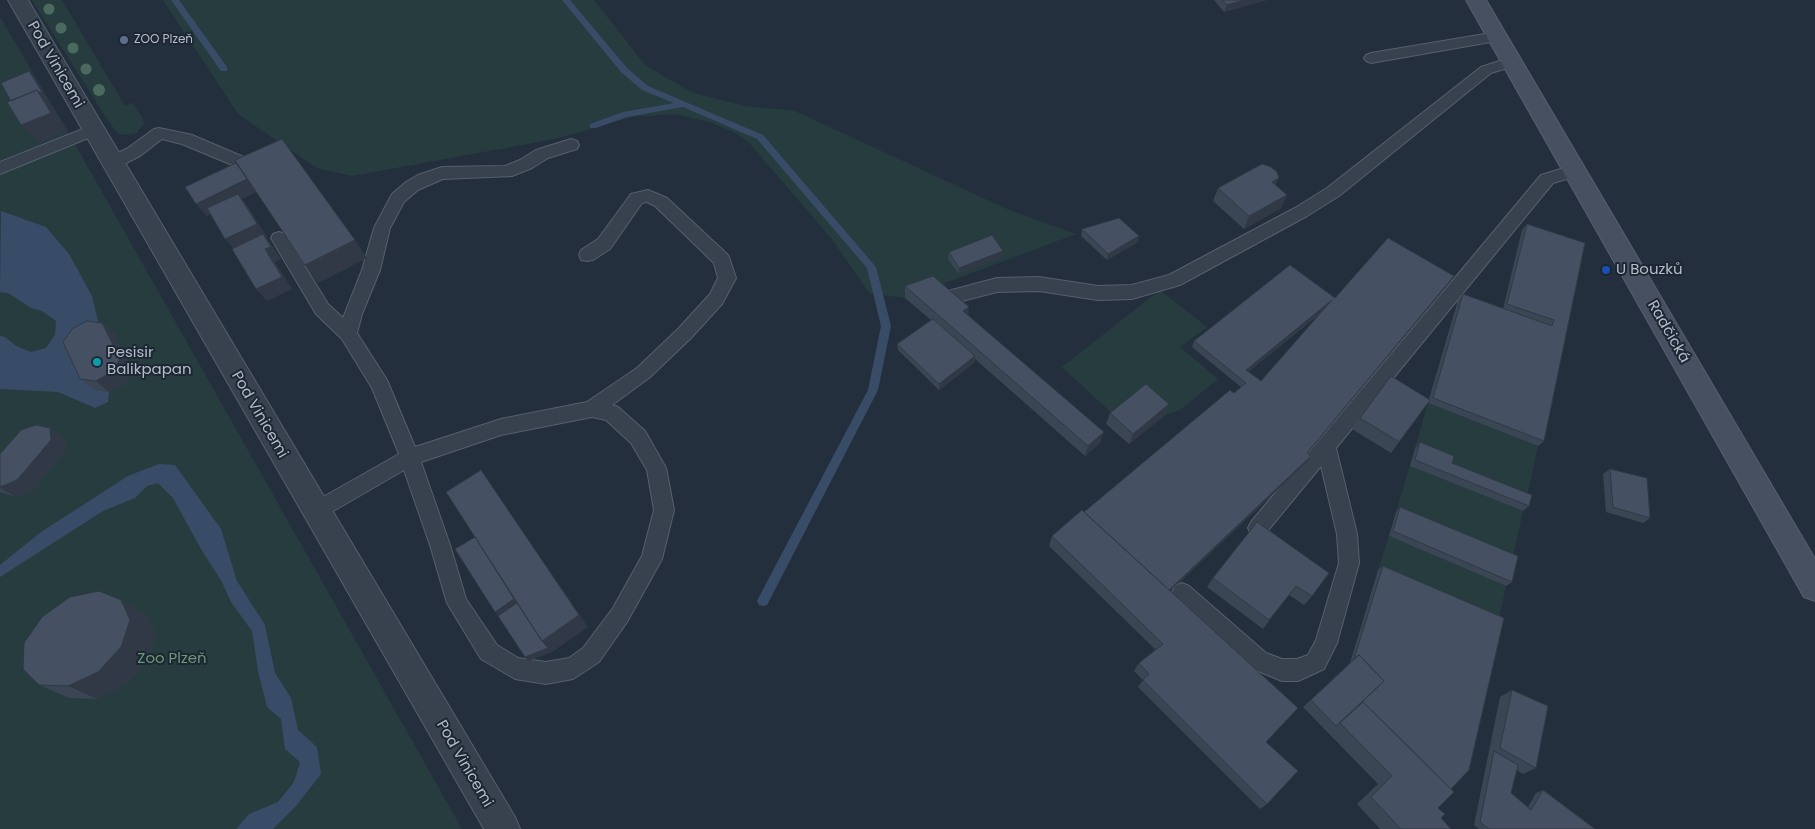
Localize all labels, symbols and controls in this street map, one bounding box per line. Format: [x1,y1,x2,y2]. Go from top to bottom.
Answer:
street label: Pod Vinicemi [23,18,87,112]
place label: ZOO Plzeň [134,33,193,47]
marker: ZOO Plzeň [118,34,130,46]
place label: U Bouzků [1616,261,1683,279]
marker: U Bouzků [1600,264,1612,276]
street label: Radčická [1643,298,1693,366]
place label: Pesisir Balikpapan [107,344,192,379]
marker: Pesisir Balikpapan [91,356,103,368]
street label: Pod Vinicemi [227,368,291,462]
park label: Zoo Plzeň [137,650,207,668]
street label: Pod Vinicemi [432,717,496,811]

